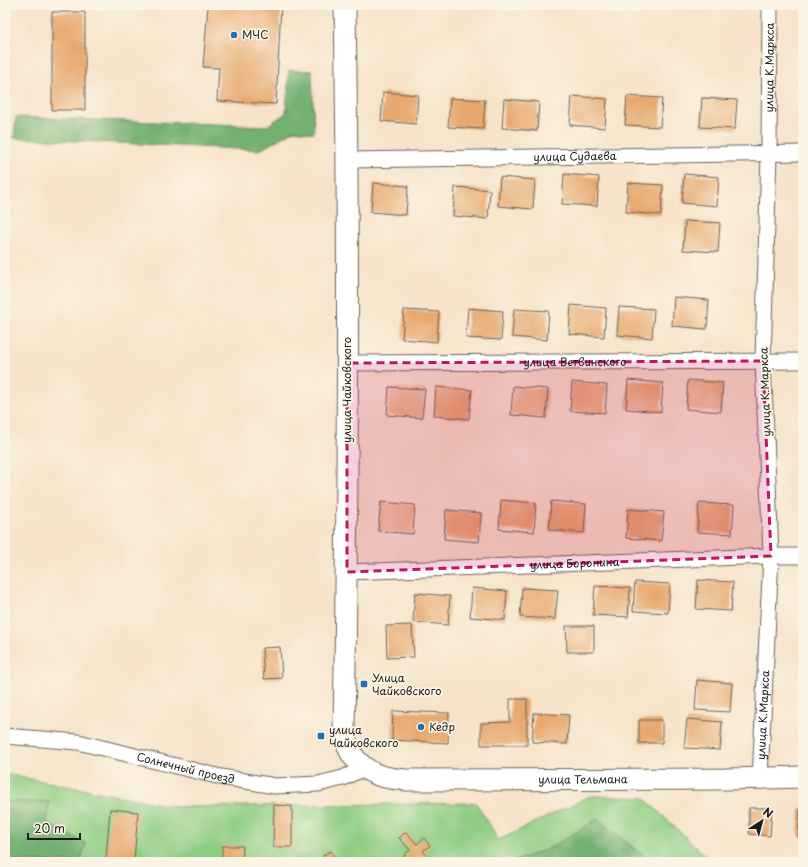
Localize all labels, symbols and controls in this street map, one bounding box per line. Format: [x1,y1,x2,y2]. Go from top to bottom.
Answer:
street label: улица К.Маркса [760,22,778,112]
place label: МЧС [242,26,269,43]
marker: МЧС [229,30,239,40]
street label: улица Судаева [533,147,617,165]
street label: улица Чайковского [338,337,355,443]
street label: улица К.Маркса [754,347,775,437]
street label: улица Ветвинского [524,353,626,370]
street label: улица Боронина [530,553,620,573]
place label: Улица Чайковского [372,669,441,699]
street label: улица К.Маркса [752,670,773,760]
marker: Улица Чайковского [359,679,369,689]
place label: Кедр [429,718,455,735]
place label: улица Чайковского [329,721,398,751]
marker: Кедр [416,722,426,732]
marker: улица Чайковского [316,731,326,741]
street label: Солнечный проезд [135,748,236,787]
street label: улица Тельмана [538,770,628,788]
north arrow [742,801,782,841]
text: N [760,803,777,822]
scale bar [28,815,80,841]
text: 20 m [34,819,65,837]

